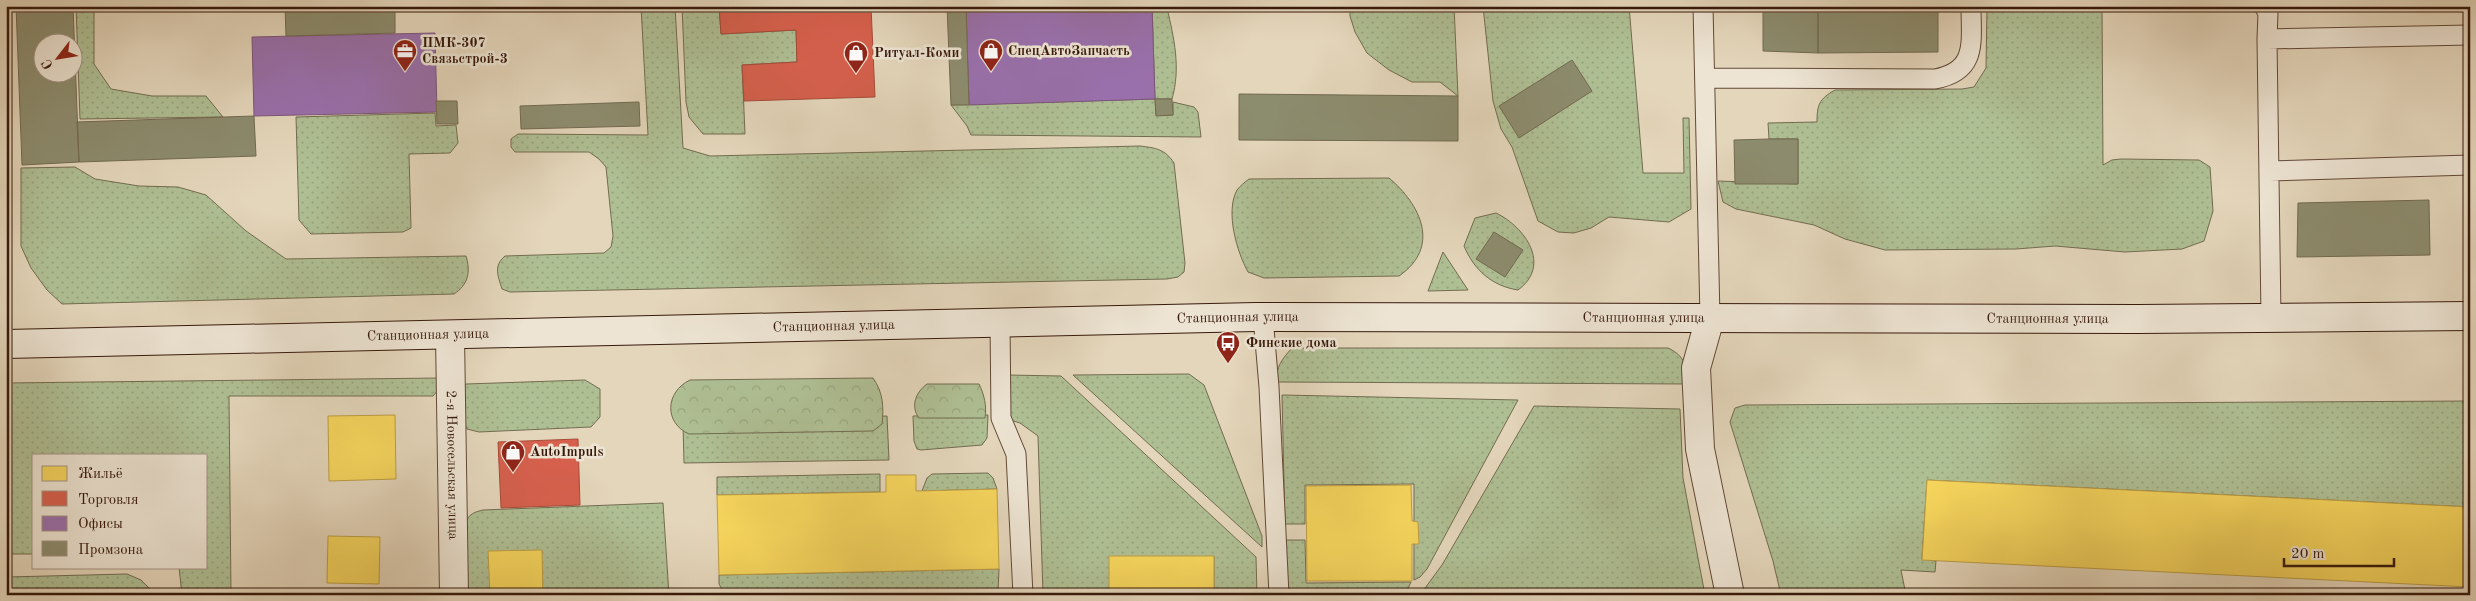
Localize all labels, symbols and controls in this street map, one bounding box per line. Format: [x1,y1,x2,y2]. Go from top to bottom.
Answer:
north arrow [32,32,82,82]
place label: ПМК-307 Связьстрой-3 [422,36,508,66]
office icon: ПМК-307 Связьстрой-3 [392,38,418,72]
shop icon: СпецАвтоЗапчасть [978,38,1004,72]
shop icon: Ритуал-Коми [843,40,869,74]
place label: СпецАвтоЗапчасть [1008,44,1130,58]
place label: Ритуал-Коми [874,46,959,60]
text: С [39,57,56,72]
street label: Станционная улица [1176,310,1299,326]
street label: Станционная улица [1583,311,1705,325]
street label: Станционная улица [1987,312,2109,326]
street label: Станционная улица [773,318,895,334]
street label: Станционная улица [367,327,489,343]
bus stop icon: Финские дома [1215,330,1241,364]
place label: Финские дома [1246,336,1337,350]
street label: 2-я Новосельская улица [444,390,460,540]
shop icon: AutoImpuls [500,439,526,473]
place label: AutoImpuls [530,445,603,459]
legend [32,454,208,568]
text: Жильё [78,467,123,482]
text: Торговля [78,493,139,508]
text: Офисы [78,517,123,532]
scale bar [2284,536,2394,568]
text: Промзона [78,543,144,558]
text: 20 m [2291,547,2325,562]

